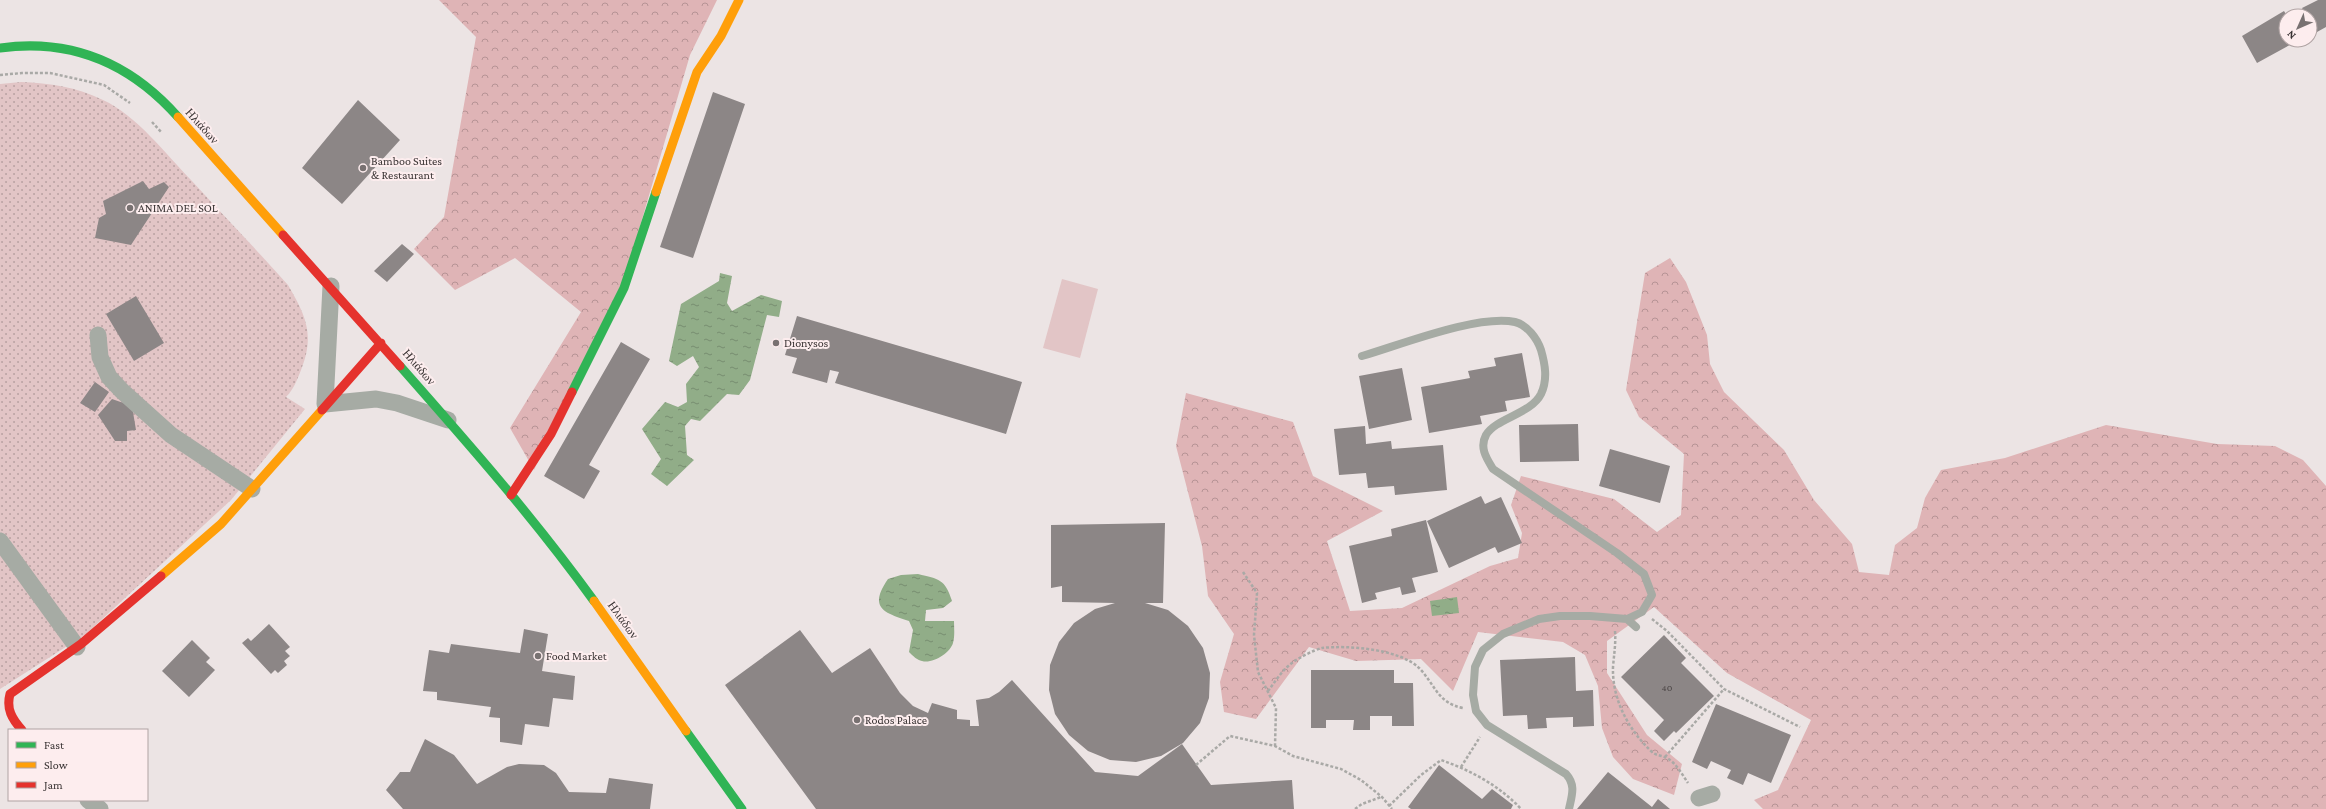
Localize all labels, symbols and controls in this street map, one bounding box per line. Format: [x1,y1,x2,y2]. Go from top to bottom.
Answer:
north arrow [2278,8,2318,48]
text: N [2284,28,2298,42]
street label: Ηλιάδων [182,105,222,147]
place label: Bamboo Suites & Restaurant [371,154,442,182]
marker: Bamboo Suites & Restaurant [358,163,368,173]
place label: ANIMA DEL SOL [138,201,218,215]
marker: ANIMA DEL SOL [125,203,135,213]
place label: Dionysos [784,336,829,350]
marker: Dionysos [771,338,781,348]
street label: Ηλιάδων [400,346,439,388]
street label: Ηλιάδων [605,599,642,642]
place label: Food Market [546,649,608,663]
marker: Food Market [533,651,543,661]
house number: 40 [1662,682,1673,693]
place label: Rodos Palace [865,713,927,727]
marker: Rodos Palace [852,715,862,725]
legend [8,729,148,801]
text: Fast [44,738,65,752]
text: Slow [44,758,68,772]
text: Jam [43,778,63,792]

